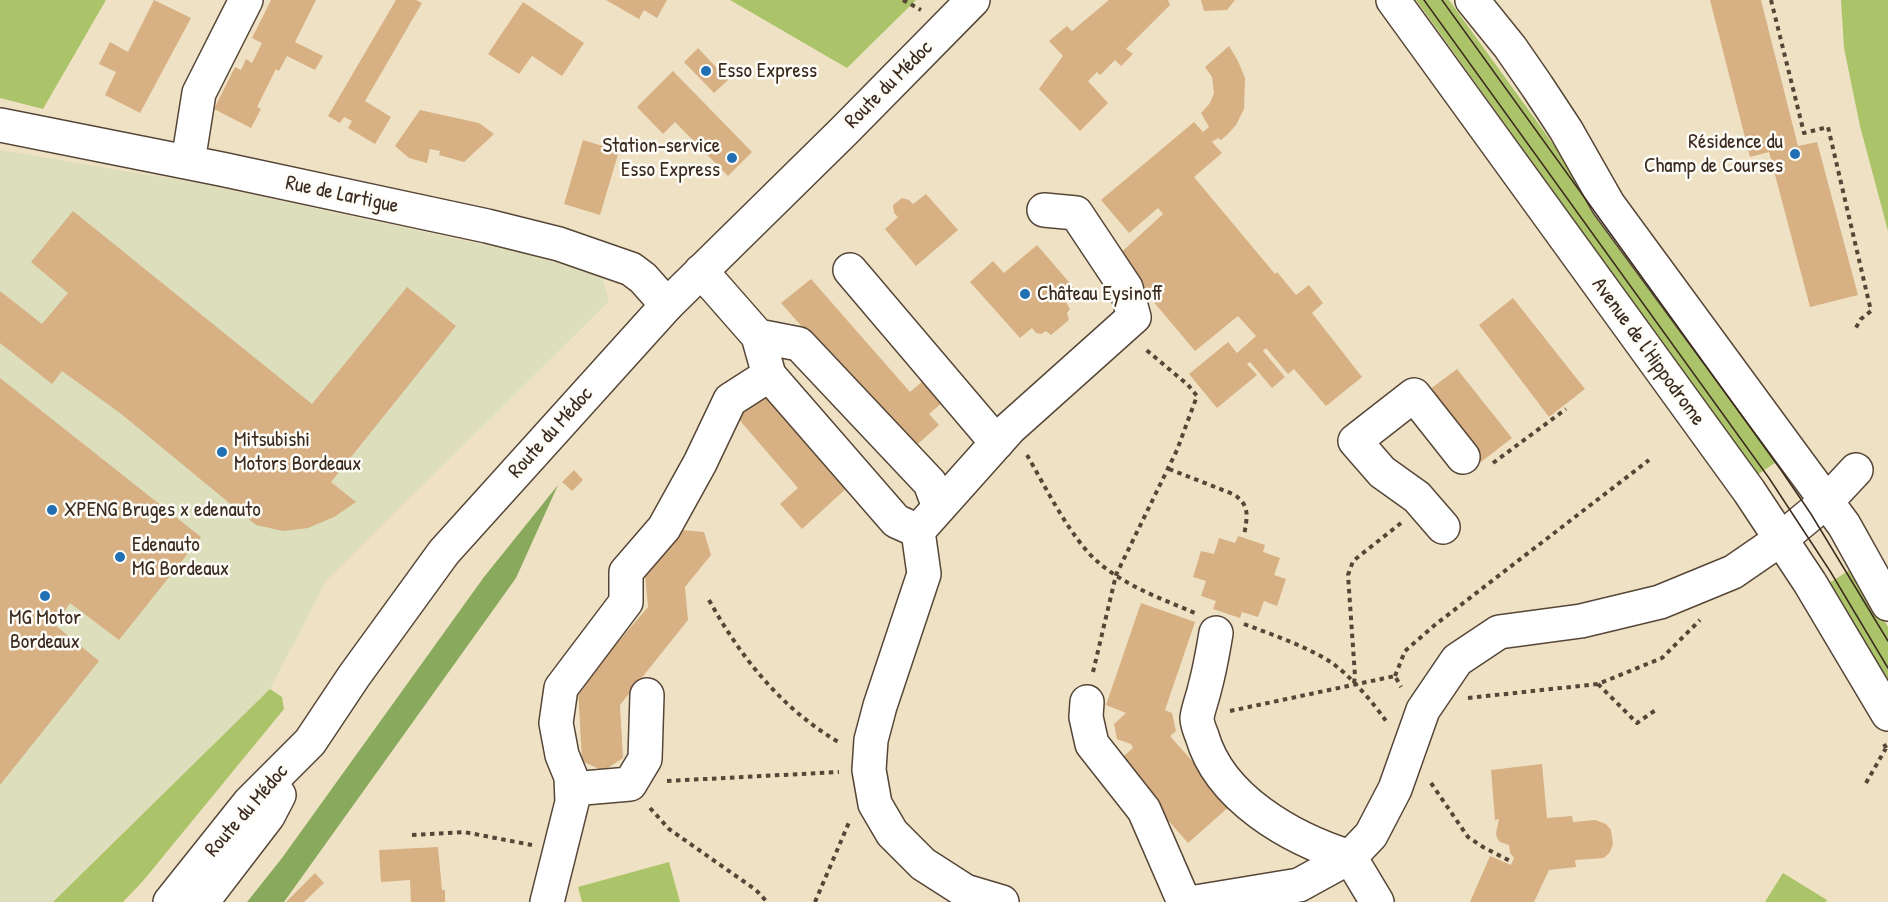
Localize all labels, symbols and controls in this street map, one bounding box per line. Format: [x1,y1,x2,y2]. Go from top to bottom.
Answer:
street label: Route du Médoc [840,36,938,134]
place label: Esso Express [718,58,817,84]
marker: Esso Express [699,64,713,78]
place label: Résidence du Champ de Courses [1644,129,1783,179]
place label: Station-service Esso Express [602,133,720,183]
marker: Résidence du Champ de Courses [1788,147,1802,161]
marker: Station-service Esso Express [725,151,739,165]
street label: Rue de Lartigue [283,171,401,219]
street label: Avenue de l'Hippodrome [1586,273,1710,431]
place label: Château Eysinoff [1037,281,1163,307]
marker: Château Eysinoff [1018,287,1032,301]
street label: Route du Médoc [504,382,598,484]
place label: Mitsubishi Motors Bordeaux [234,427,361,477]
marker: Mitsubishi Motors Bordeaux [215,445,229,459]
place label: XPENG Bruges x edenauto [64,497,261,523]
marker: XPENG Bruges x edenauto [45,503,59,517]
place label: Edenauto MG Bordeaux [132,532,229,582]
marker: Edenauto MG Bordeaux [113,550,127,564]
marker: MG Motor Bordeaux [38,589,52,603]
place label: MG Motor Bordeaux [9,605,81,655]
street label: Route du Médoc [200,760,294,862]

